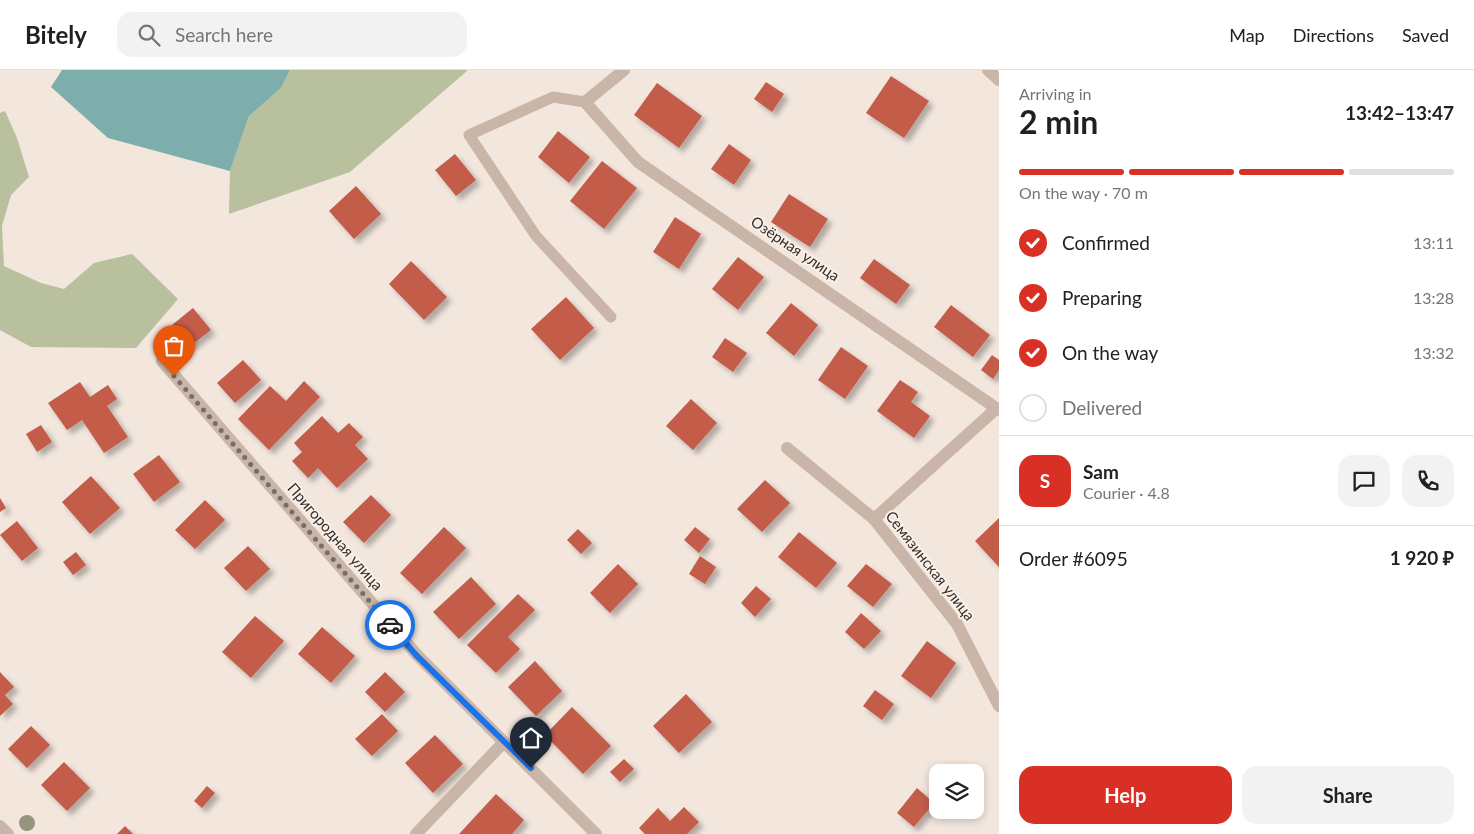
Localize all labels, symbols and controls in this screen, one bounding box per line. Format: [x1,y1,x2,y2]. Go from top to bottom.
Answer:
search box [117,12,467,57]
text: Bitely [25,20,87,49]
icon: search [135,21,163,49]
text: Search here [175,23,273,46]
text: Map [1229,24,1265,46]
text: Directions [1293,24,1374,46]
text: Saved [1402,24,1449,46]
text: Arriving in [1019,84,1092,103]
text: 13:42–13:47 [1345,101,1454,124]
text: 2 min [1019,102,1098,141]
text: On the way · 70 m [1019,183,1148,202]
street label: Озёрная улица [748,212,843,284]
icon: check [1019,229,1047,257]
text: Confirmed [1062,231,1150,254]
text: 13:11 [1413,233,1454,252]
icon: check [1019,284,1047,312]
text: Preparing [1062,286,1142,309]
text: 13:28 [1413,288,1454,307]
pin [153,325,195,376]
icon: bag [160,332,188,360]
icon: check [1019,339,1047,367]
text: On the way [1062,341,1158,364]
text: 13:32 [1413,343,1454,362]
text: Delivered [1062,396,1142,419]
button: chat [1338,455,1390,507]
button: phone [1402,455,1454,507]
text: Sam [1083,460,1119,483]
text: S [1040,469,1050,492]
street label: Пригородная улица [284,479,387,594]
text: Courier · 4.8 [1083,483,1170,502]
street label: Семязинская улица [882,507,979,624]
text: 1 920 ₽ [1390,546,1454,569]
text: Order #6095 [1019,547,1128,570]
courier [365,600,415,650]
icon: car [376,611,404,639]
pin [510,717,552,768]
icon: home [517,724,545,752]
map controls [929,764,984,819]
button: layers [929,764,984,819]
button: Help [1019,766,1232,824]
button: Share [1242,766,1454,824]

